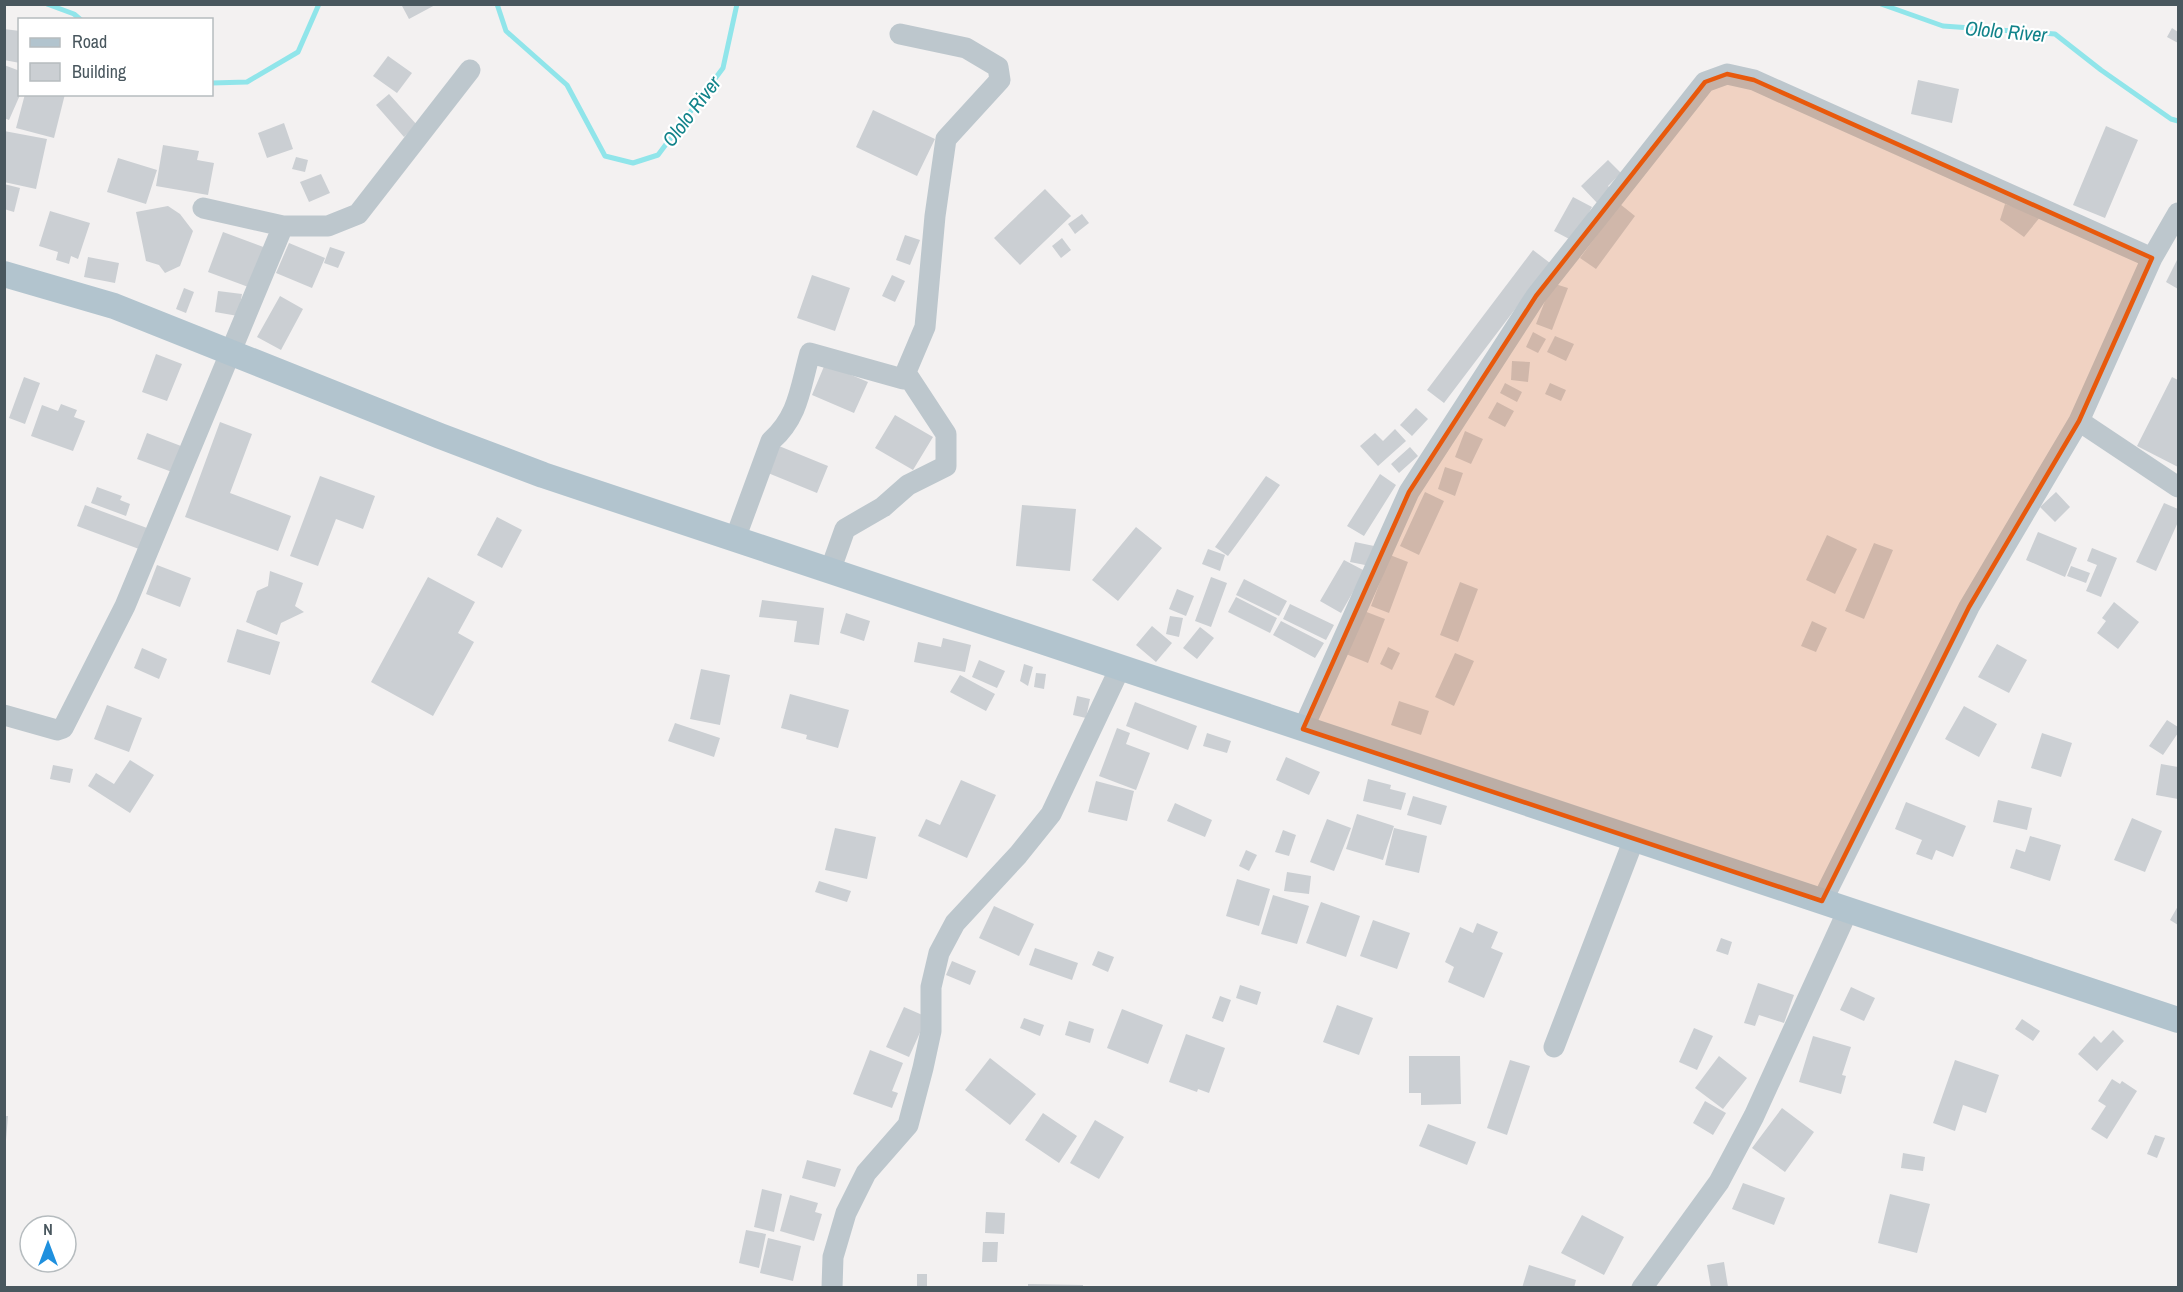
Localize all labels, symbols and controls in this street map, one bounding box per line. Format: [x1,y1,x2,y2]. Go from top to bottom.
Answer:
water label: Ololo River [1964,14,2049,48]
legend [18,18,213,96]
text: Road [72,29,107,54]
text: Building [72,59,127,84]
water label: Ololo River [656,70,727,152]
north arrow [18,1214,78,1274]
text: N [43,1218,53,1240]

